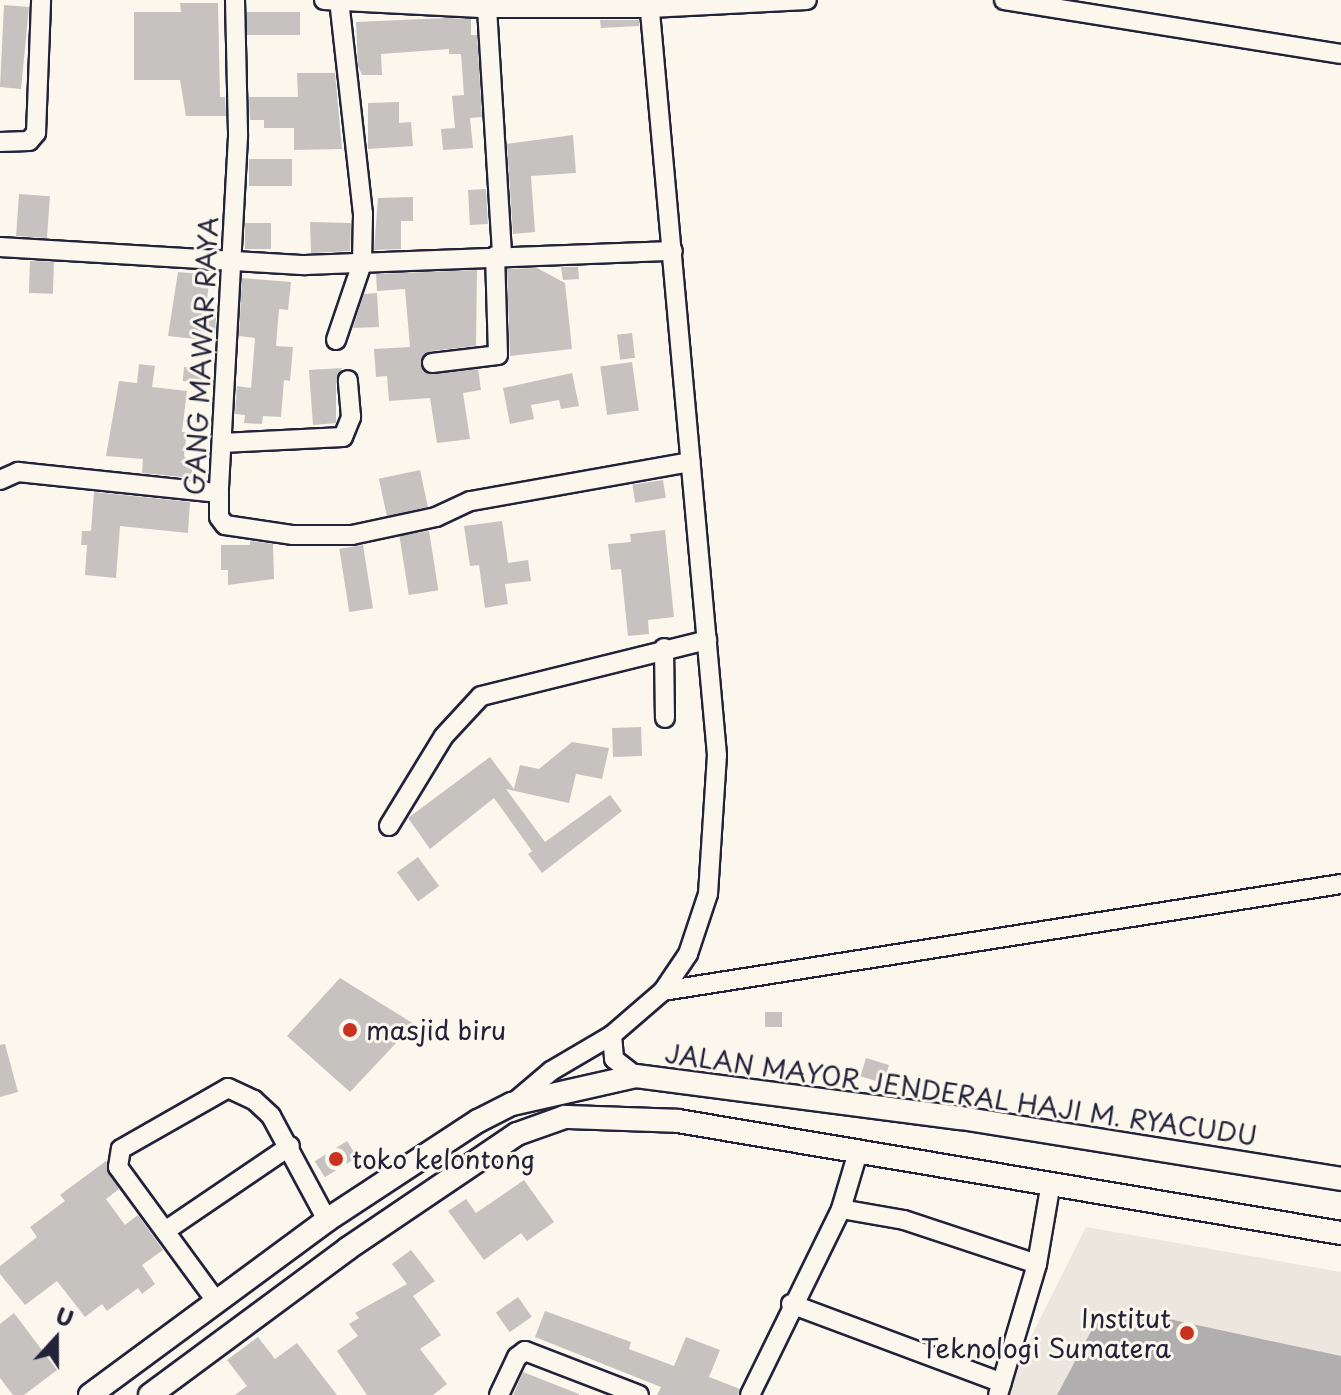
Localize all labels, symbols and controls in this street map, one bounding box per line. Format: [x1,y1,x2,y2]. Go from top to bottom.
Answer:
street label: GANG MAWAR RAYA [178,214,224,498]
place label: masjid biru [366,1014,505,1046]
marker: masjid biru [341,1021,359,1039]
street label: JALAN MAYOR JENDERAL HAJI M. RYACUDU [663,1037,1259,1151]
place label: toko kelontong [352,1143,537,1175]
marker: toko kelontong [327,1150,345,1168]
text: U [51,1298,79,1335]
north arrow [16,1299,96,1379]
place label: Institut Teknologi Sumatera [921,1302,1171,1364]
marker: Institut Teknologi Sumatera [1178,1324,1196,1342]

